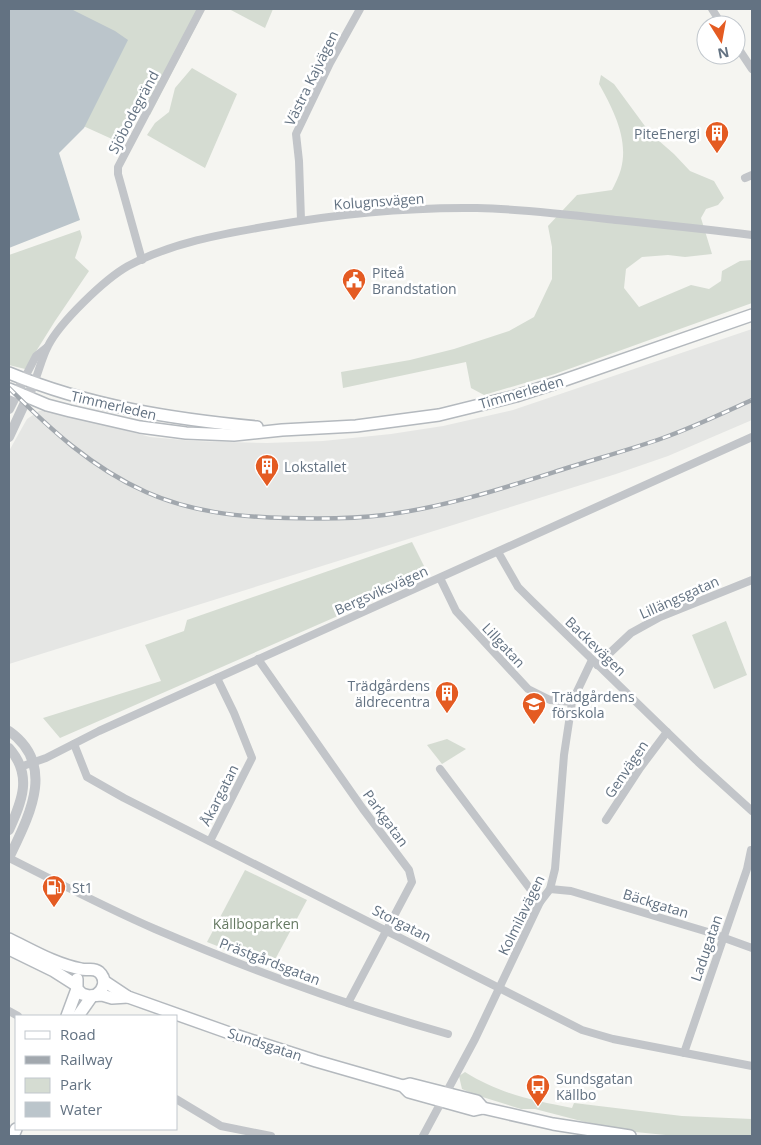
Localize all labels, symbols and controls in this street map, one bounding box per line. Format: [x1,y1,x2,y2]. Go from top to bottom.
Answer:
north arrow [696,15,746,65]
street label: Västra Kajvägen [280,27,342,129]
text: N [716,43,731,64]
street label: Sjöbodegränd [103,67,163,157]
building icon: PiteEnergi [704,120,730,154]
place label: PiteEnergi [634,124,700,143]
street label: Kolugnsvägen [333,188,425,214]
place label: Piteå Brandstation [372,263,457,298]
public building icon: Piteå Brandstation [341,267,367,301]
street label: Timmerleden [476,371,566,413]
street label: Timmerleden [69,386,159,424]
building icon: Lokstallet [254,453,280,487]
place label: Lokstallet [284,457,346,476]
street label: Bergsviksvägen [331,561,431,619]
street label: Lillängsgatan [636,571,722,623]
street label: Backevägen [561,612,631,680]
street label: Lillgatan [478,619,530,671]
place label: Trädgårdens äldrecentra [347,676,430,711]
building icon: Trädgårdens äldrecentra [434,680,460,714]
place label: Trädgårdens förskola [552,687,635,722]
school or university icon: Trädgårdens förskola [521,691,547,725]
street label: Genvägen [600,737,652,801]
street label: Åkargatan [195,761,243,829]
street label: Parkgatan [359,786,413,850]
street label: Kolmilavägen [493,872,549,958]
fuel station icon: St1 [41,874,67,908]
place label: St1 [72,878,93,897]
street label: Bäckgatan [621,884,691,922]
street label: Storgatan [369,900,435,946]
street label: Ladugatan [686,912,726,984]
park label: Källboparken [213,914,299,933]
street label: Prästgårdsgatan [217,933,323,989]
legend [15,1015,178,1130]
street label: Sundsgatan [226,1023,304,1065]
text: Road [60,1024,96,1044]
text: Railway [60,1049,113,1069]
place label: Sundsgatan Källbo [556,1069,633,1104]
bus stop icon: Sundsgatan Källbo [525,1073,551,1107]
text: Park [60,1074,91,1094]
text: Water [60,1099,102,1119]

